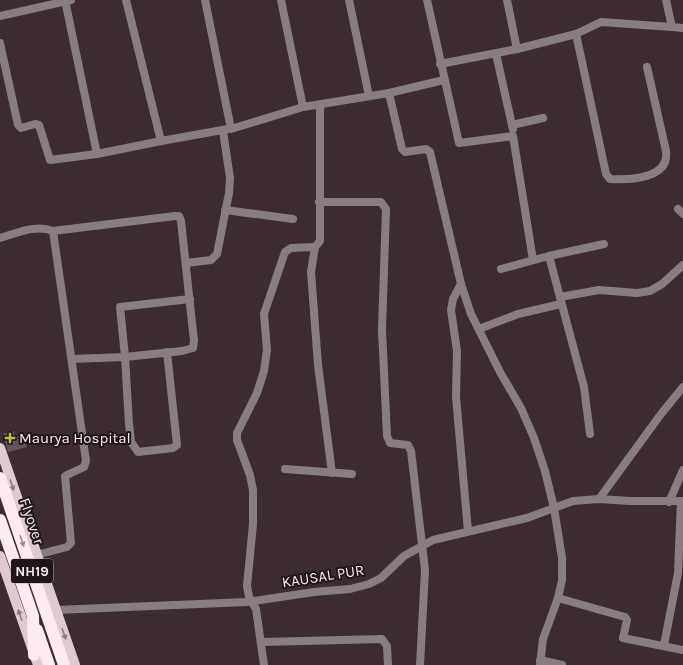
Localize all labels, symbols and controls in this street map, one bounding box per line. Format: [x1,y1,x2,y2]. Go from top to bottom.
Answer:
place label: Maurya Hospital [19,429,131,447]
marker: Maurya Hospital [4,432,16,444]
one-way arrow [9,480,15,492]
street label: Flyover [16,495,48,547]
one-way arrow [19,535,25,547]
road number: NH19 [11,559,53,583]
street label: KAUSAL PUR [281,561,365,591]
one-way arrow [17,609,23,621]
one-way arrow [62,629,68,641]

